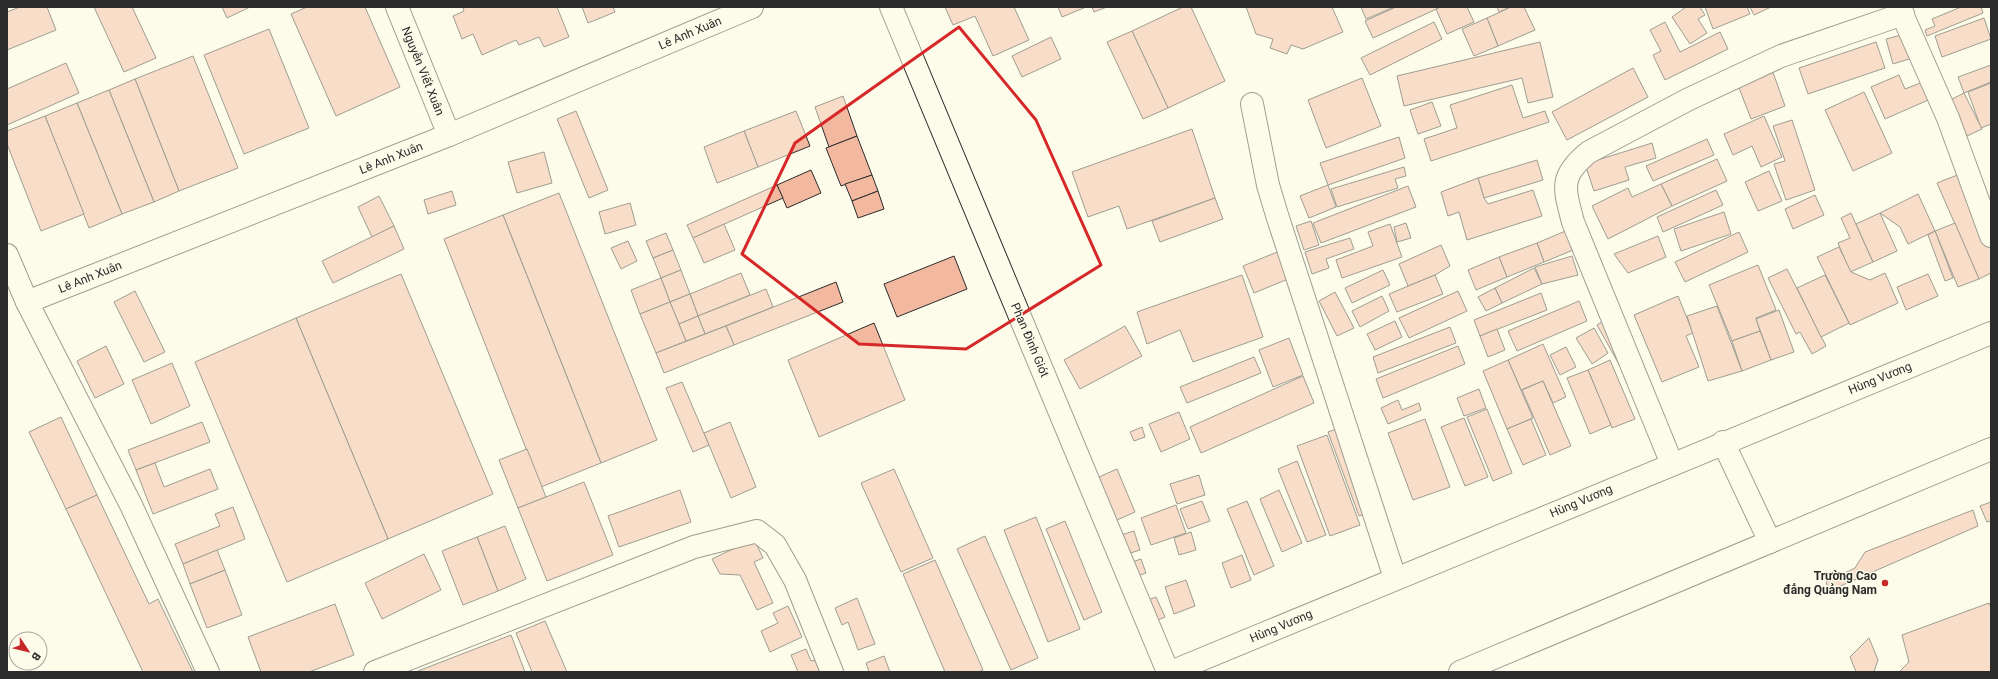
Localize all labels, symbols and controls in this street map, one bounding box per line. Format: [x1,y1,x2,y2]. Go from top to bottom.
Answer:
street label: Lê Anh Xuân [656,13,724,53]
street label: Nguyễn Viết Xuân [399,25,447,117]
street label: Lê Anh Xuân [357,139,425,177]
street label: Lê Anh Xuân [56,258,124,296]
street label: Phan Đình Giót [1008,301,1052,379]
street label: Hùng Vương [1846,359,1914,397]
street label: Hùng Vương [1548,482,1614,520]
place label: Trường Cao đẳng Quảng Nam [1783,569,1877,597]
marker: Trường Cao đẳng Quảng Nam [1880,578,1890,588]
street label: Hùng Vương [1248,607,1314,645]
north arrow [8,631,48,671]
text: B [28,650,43,663]

